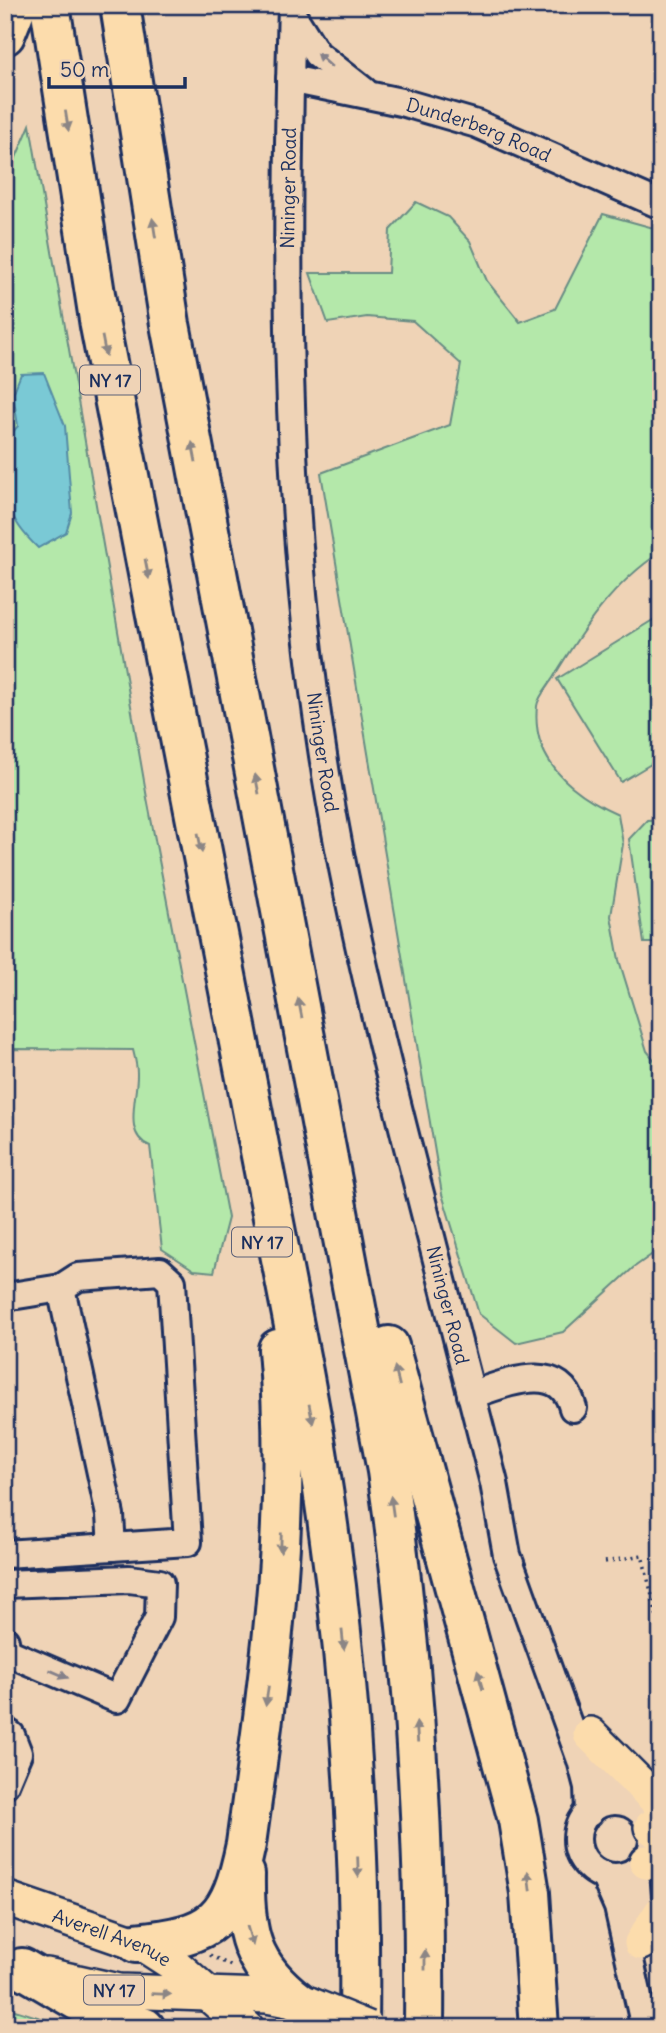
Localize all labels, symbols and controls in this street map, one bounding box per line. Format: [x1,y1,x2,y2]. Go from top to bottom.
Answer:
scale bar [49,46,186,90]
one-way arrow [316,52,333,68]
text: 50 m [60,56,109,83]
street label: Dunderberg Road [404,92,555,167]
one-way arrow [62,110,73,132]
street label: Nininger Road [275,127,301,249]
one-way arrow [148,217,159,239]
one-way arrow [99,335,110,357]
road number: NY 17 [80,366,140,394]
one-way arrow [188,441,199,463]
one-way arrow [142,558,153,580]
street label: Nininger Road [302,691,344,814]
one-way arrow [252,773,263,795]
one-way arrow [195,832,206,854]
one-way arrow [294,997,305,1019]
road number: NY 17 [232,1227,292,1256]
street label: Nininger Road [421,1243,475,1367]
one-way arrow [391,1365,402,1387]
one-way arrow [306,1403,317,1425]
one-way arrow [386,1495,397,1517]
one-way arrow [275,1532,287,1554]
one-way arrow [338,1629,349,1651]
one-way arrow [49,1669,70,1680]
one-way arrow [474,1669,485,1691]
one-way arrow [261,1685,272,1707]
one-way arrow [411,1721,422,1743]
one-way arrow [353,1856,364,1878]
one-way arrow [523,1870,534,1892]
street label: Averell Avenue [49,1903,176,1972]
one-way arrow [245,1926,255,1947]
one-way arrow [419,1948,431,1970]
road number: NY 17 [84,1976,144,2004]
one-way arrow [150,1988,172,1999]

